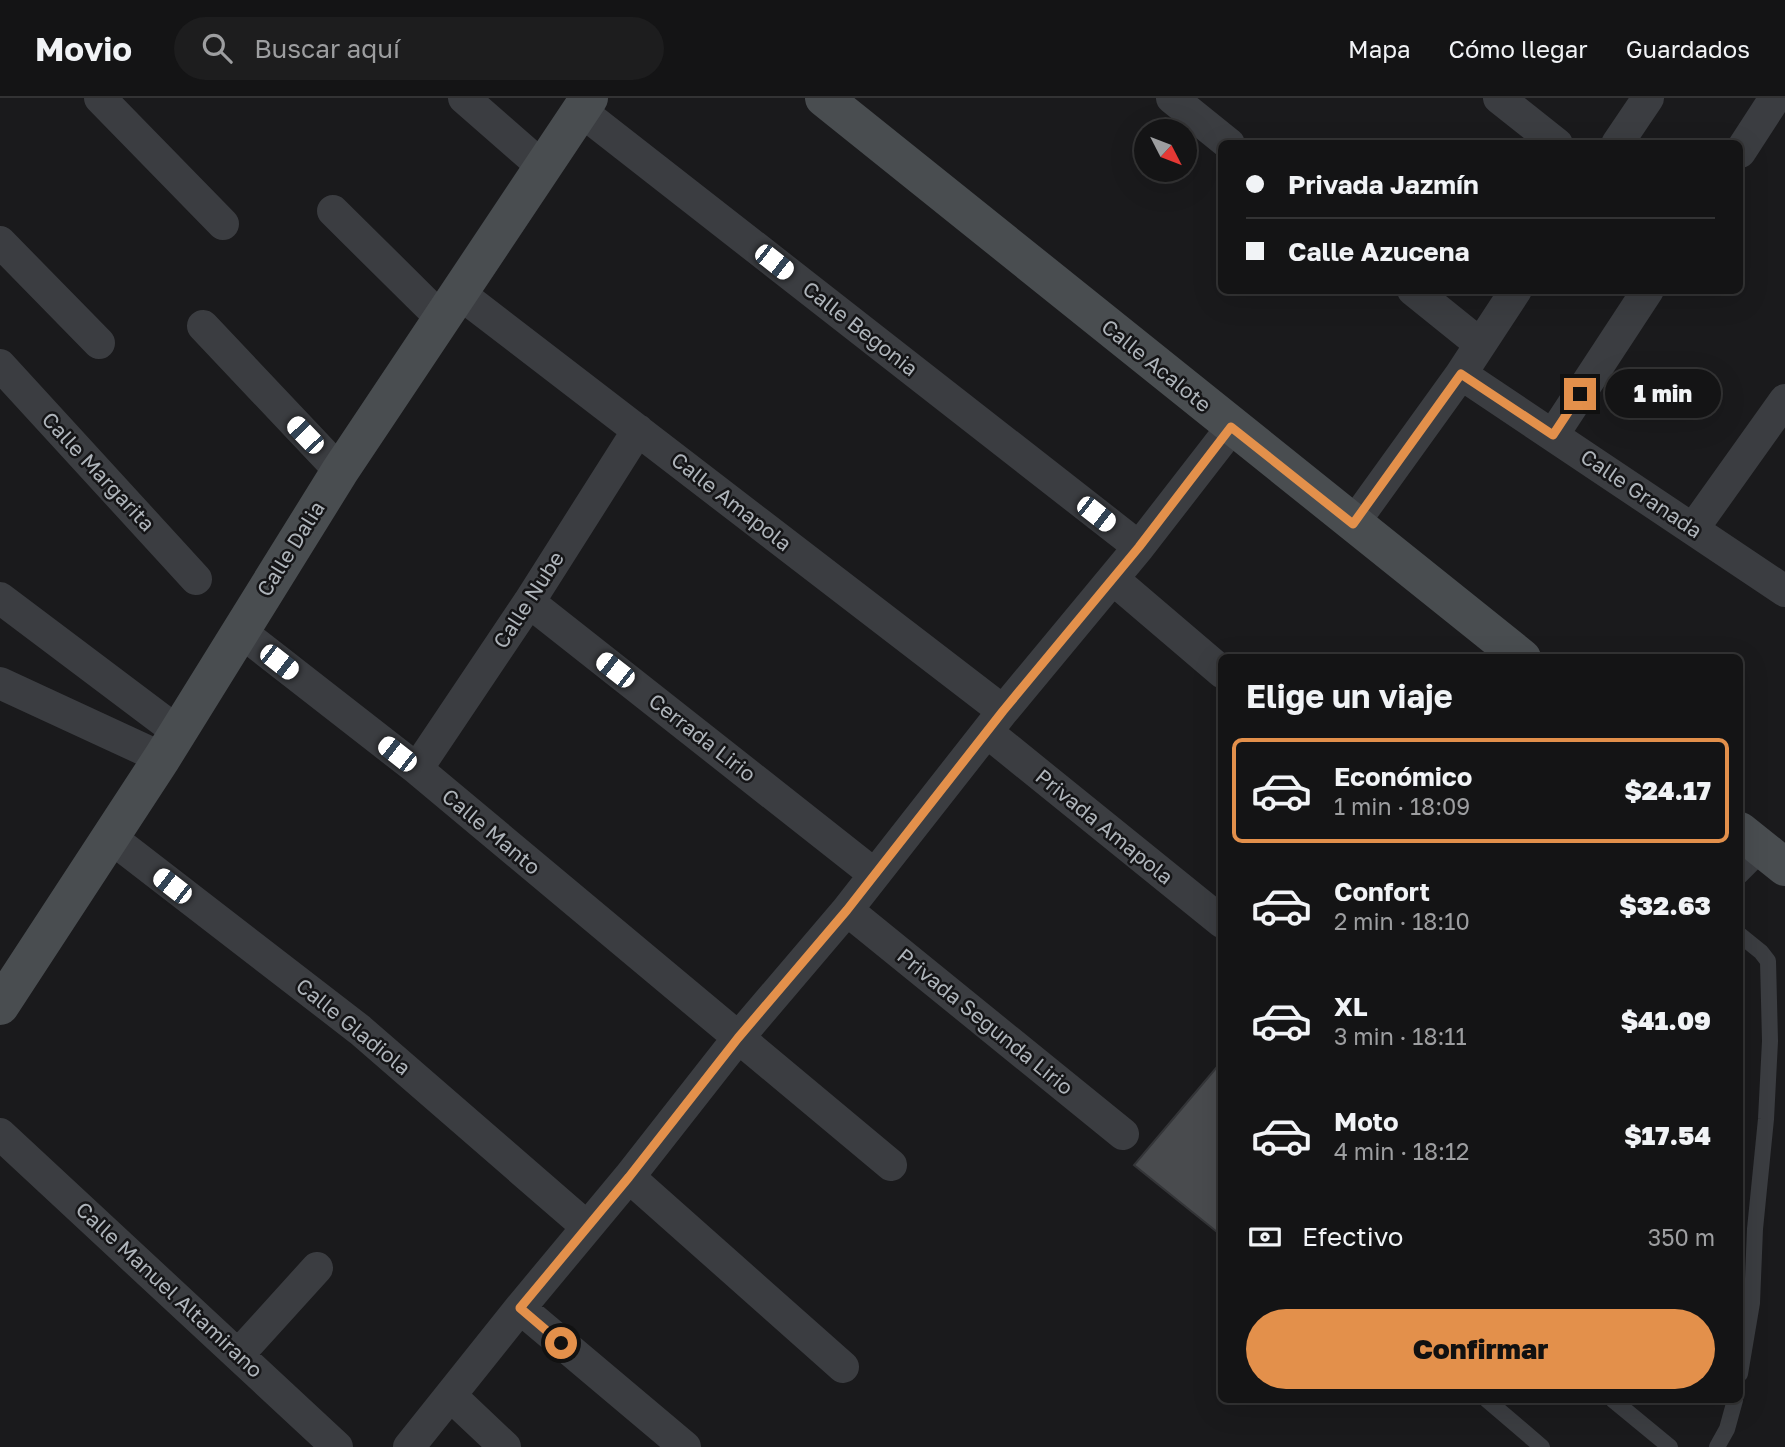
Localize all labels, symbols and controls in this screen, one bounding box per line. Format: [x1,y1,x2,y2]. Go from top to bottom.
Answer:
search box [174,17,664,80]
text: Movio [35,29,132,68]
icon: search [198,29,236,67]
text: Buscar aquí [254,33,400,64]
text: Mapa [1348,34,1411,63]
text: Cómo llegar [1449,34,1588,63]
text: Guardados [1626,34,1750,63]
north arrow [1134,119,1197,182]
map controls [1134,119,1197,182]
text: Privada Jazmín [1288,169,1479,200]
text: Calle Azucena [1288,236,1469,267]
car [751,241,798,283]
street label: Calle Begonia [798,275,923,381]
street label: Calle Acalote [1097,313,1217,417]
callout: 1 min [1604,370,1720,418]
route end [1564,378,1596,410]
text: 1 min [1634,379,1692,407]
street label: Calle Margarita [37,406,161,536]
car [283,413,328,457]
street label: Calle Granada [1576,443,1707,543]
street label: Calle Amapola [666,446,797,556]
car [1073,493,1120,535]
street label: Calle Dalia [251,496,330,601]
street label: Calle Nube [487,546,569,653]
car [256,641,303,683]
car [592,649,639,691]
text: Elige un viaje [1246,677,1453,715]
street label: Cerrada Lirio [644,687,761,787]
car [374,733,421,775]
icon: car [1250,759,1313,822]
text: Económico [1334,761,1472,792]
street label: Privada Amapola [1031,763,1179,890]
text: $24.17 [1624,775,1711,806]
street label: Calle Manto [437,783,546,880]
text: 1 min · 18:09 [1334,792,1470,820]
car [149,865,196,907]
icon: car [1250,874,1313,937]
text: Confort [1334,876,1430,907]
text: $32.63 [1619,890,1711,921]
text: 2 min · 18:10 [1334,907,1470,935]
street label: Privada Segunda Lirio [892,942,1079,1100]
street label: Calle Gladiola [291,972,416,1080]
icon: car [1250,989,1313,1052]
text: XL [1334,991,1368,1022]
text: $41.09 [1621,1005,1711,1036]
text: 3 min · 18:11 [1334,1022,1467,1050]
icon: car [1250,1104,1313,1167]
text: Moto [1334,1106,1399,1137]
text: $17.54 [1624,1120,1711,1151]
text: 4 min · 18:12 [1334,1137,1469,1165]
street label: Calle Manuel Altamirano [71,1196,269,1383]
icon: cash [1246,1218,1284,1256]
text: Efectivo [1302,1221,1403,1252]
text: 350 m [1648,1223,1715,1251]
button: Confirmar [1246,1309,1715,1389]
route start [545,1327,577,1359]

